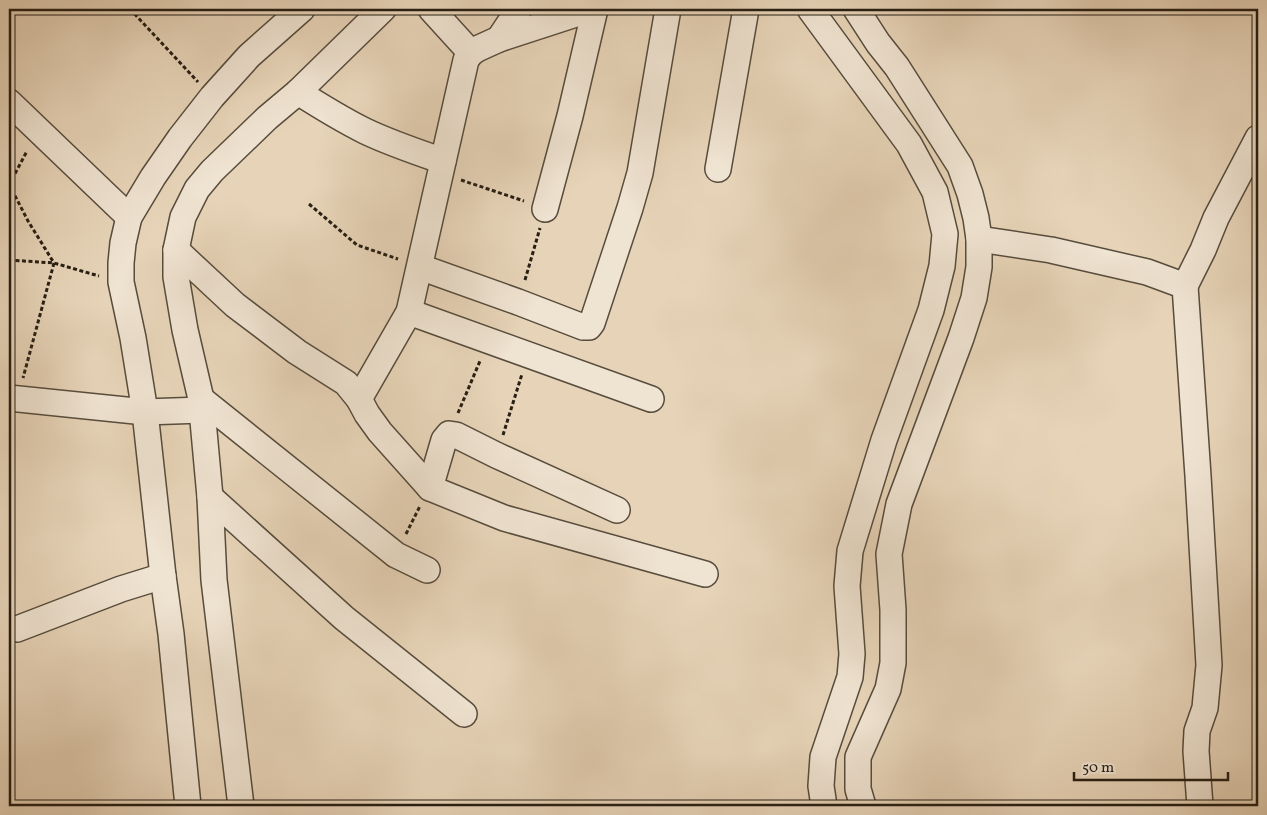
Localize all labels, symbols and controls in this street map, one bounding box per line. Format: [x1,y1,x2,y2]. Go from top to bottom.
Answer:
scale bar [1074,750,1228,782]
text: 50 m [1082,758,1114,779]

